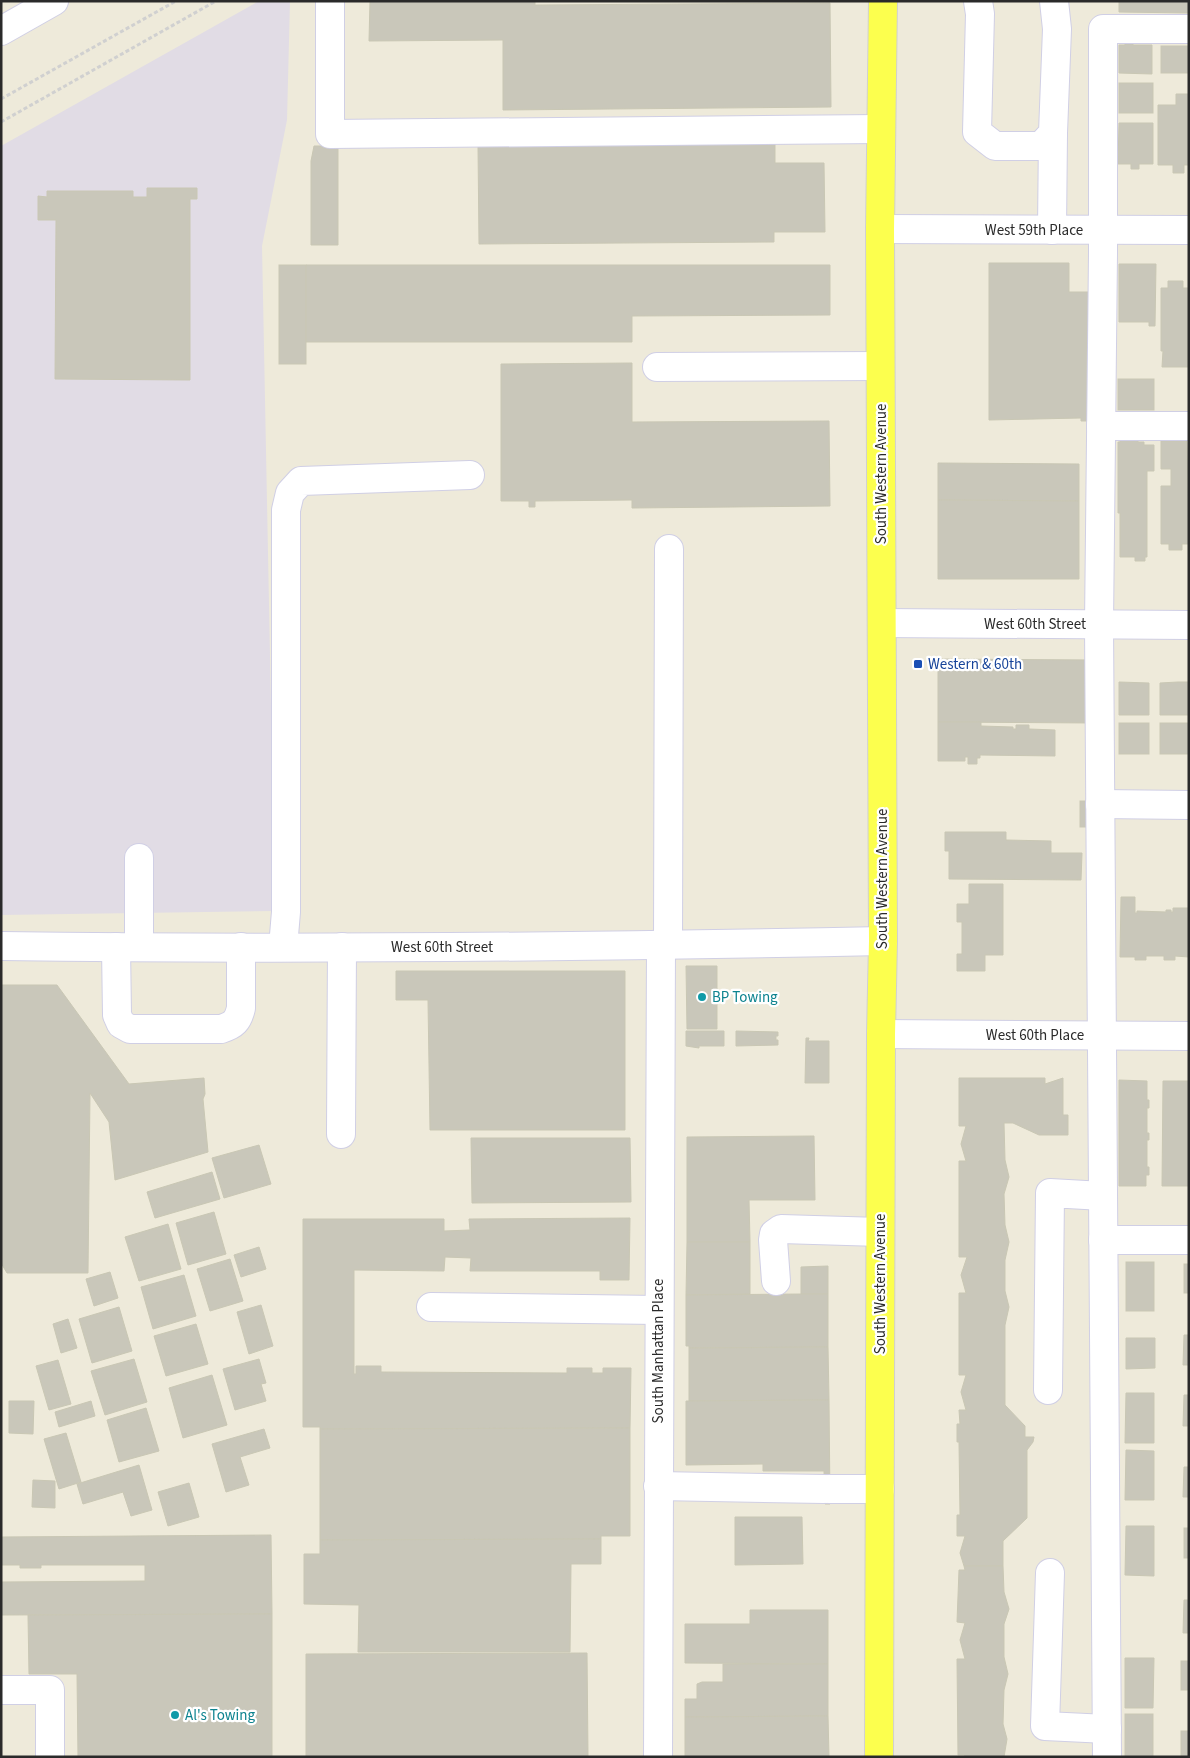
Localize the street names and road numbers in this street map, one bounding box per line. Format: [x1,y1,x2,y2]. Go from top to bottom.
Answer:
street label: West 59th Place [985,220,1083,241]
street label: South Western Avenue [871,404,892,544]
street label: West 60th Street [984,614,1086,635]
street label: South Western Avenue [872,809,893,949]
street label: West 60th Street [391,937,493,958]
street label: West 60th Place [986,1025,1084,1046]
street label: South Western Avenue [870,1214,891,1354]
street label: South Manhattan Place [648,1279,669,1423]

